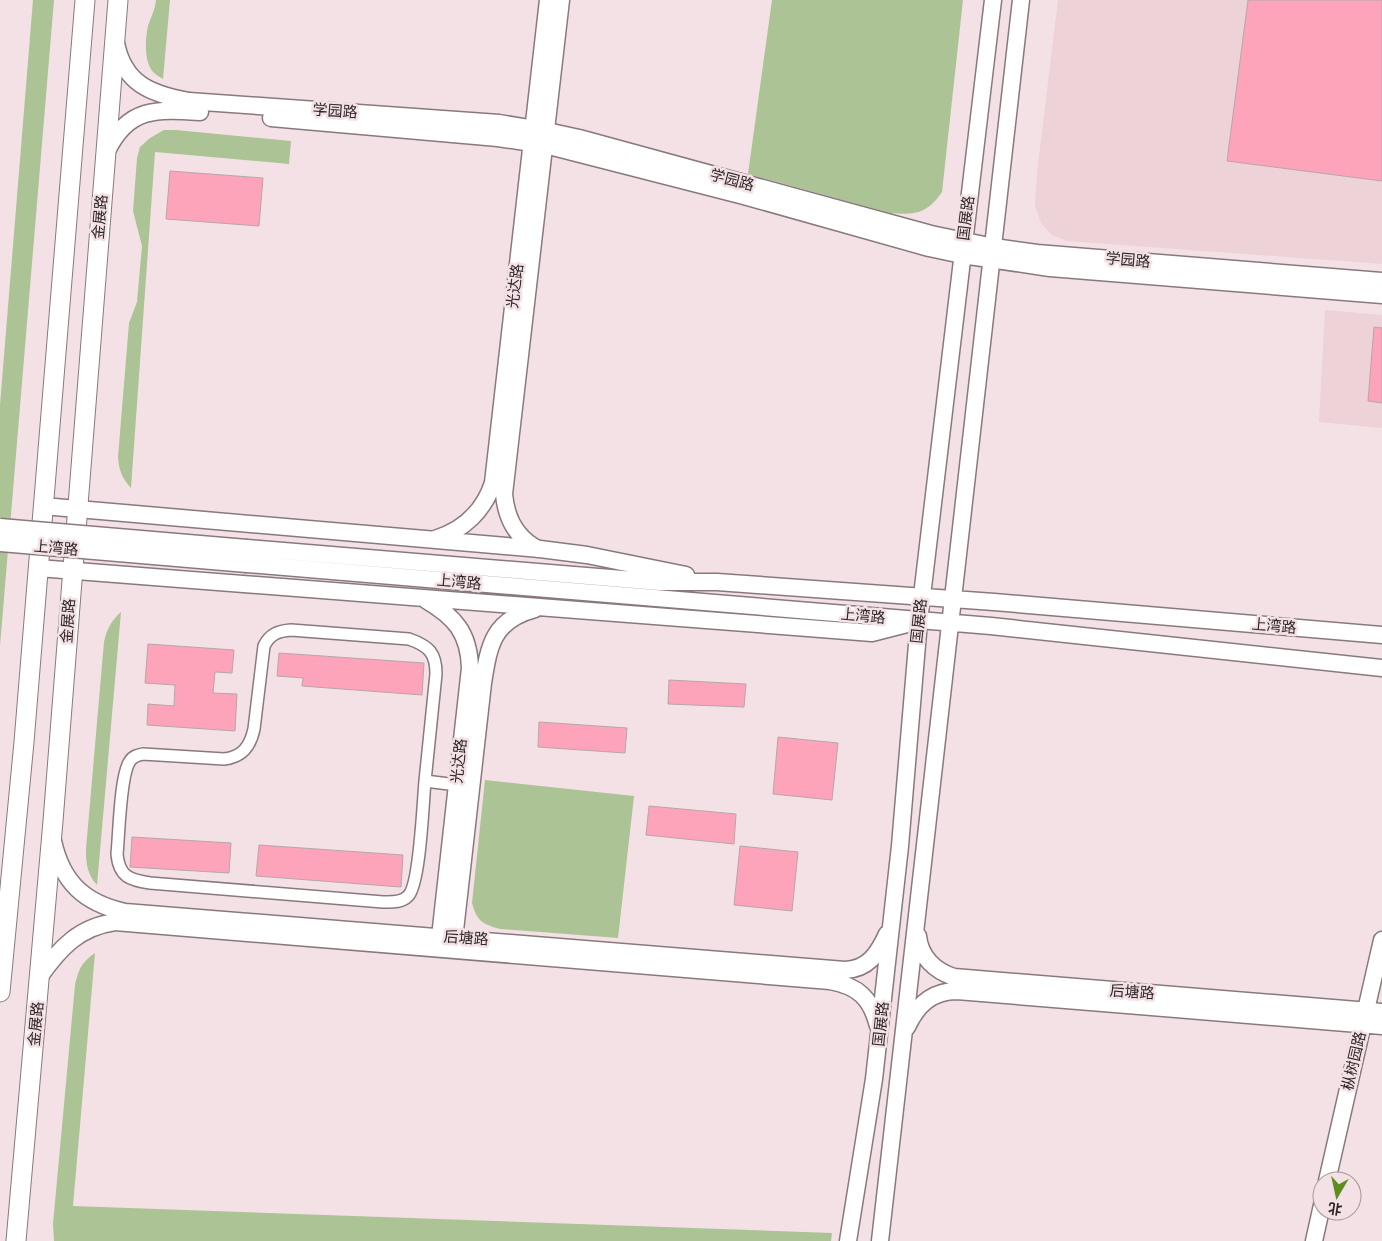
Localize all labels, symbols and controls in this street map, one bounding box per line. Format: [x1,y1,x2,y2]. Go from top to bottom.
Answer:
street label: 学园路 [312,100,358,122]
street label: 学园路 [708,165,756,195]
street label: 金展路 [89,194,111,240]
street label: 国展路 [954,195,978,241]
street label: 学园路 [1105,249,1151,271]
street label: 光达路 [503,263,527,309]
street label: 上湾路 [33,537,79,559]
street label: 上湾路 [436,571,482,593]
street label: 金展路 [57,598,79,644]
street label: 国展路 [908,598,930,644]
street label: 上湾路 [840,605,886,627]
street label: 上湾路 [1251,615,1297,637]
street label: 光达路 [448,738,470,784]
street label: 后塘路 [443,927,489,949]
street label: 后塘路 [1109,981,1155,1003]
street label: 金展路 [25,1001,47,1047]
street label: 国展路 [870,1001,892,1047]
street label: 枞树园路 [1338,1030,1370,1092]
north arrow [1312,1171,1362,1221]
text: 北 [1327,1199,1343,1218]

